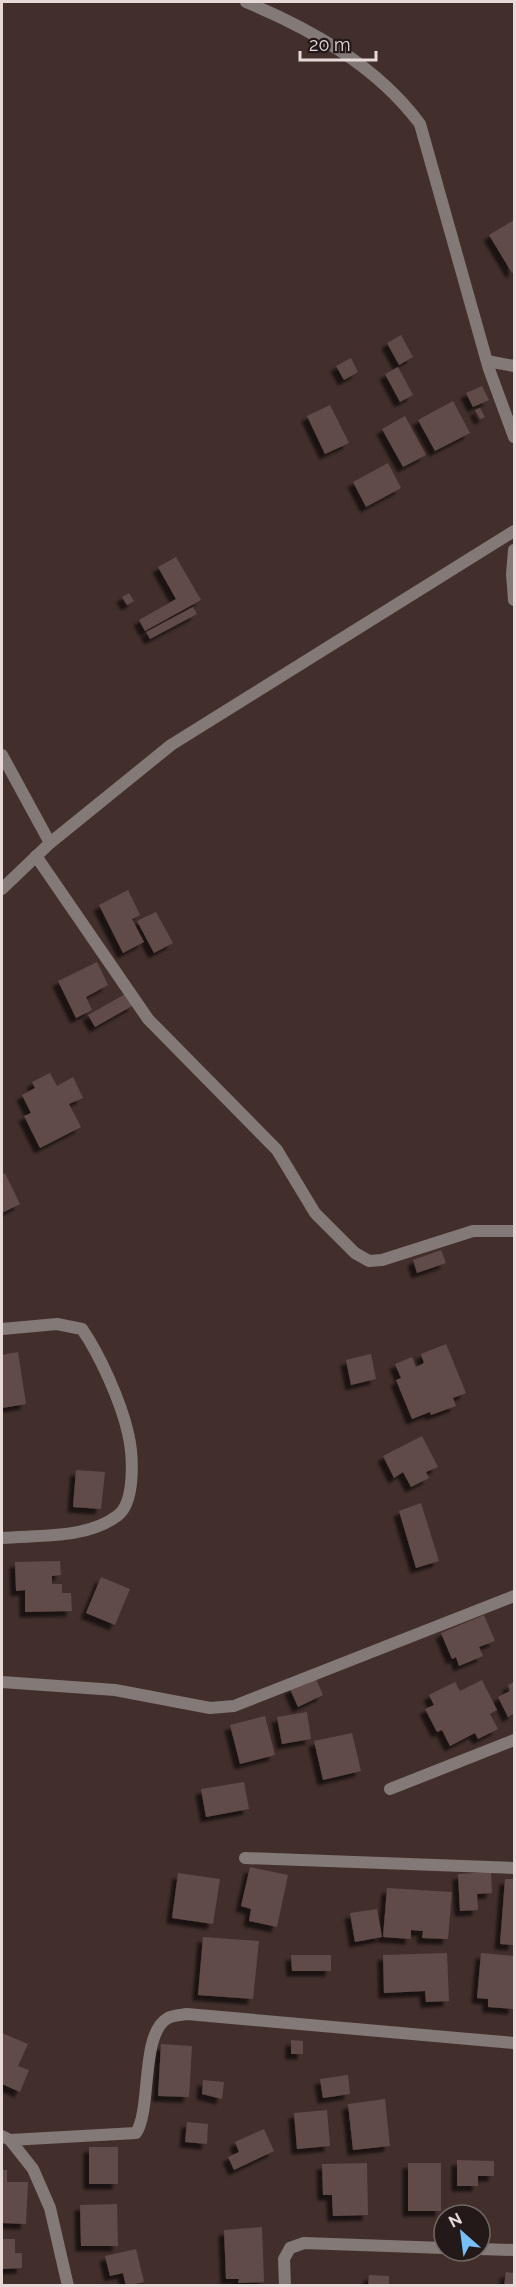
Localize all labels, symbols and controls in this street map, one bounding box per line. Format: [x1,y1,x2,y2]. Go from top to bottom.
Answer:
scale bar [300,24,376,62]
text: 20 m [309,34,351,55]
north arrow [432,2203,492,2263]
text: N [445,2209,465,2231]

